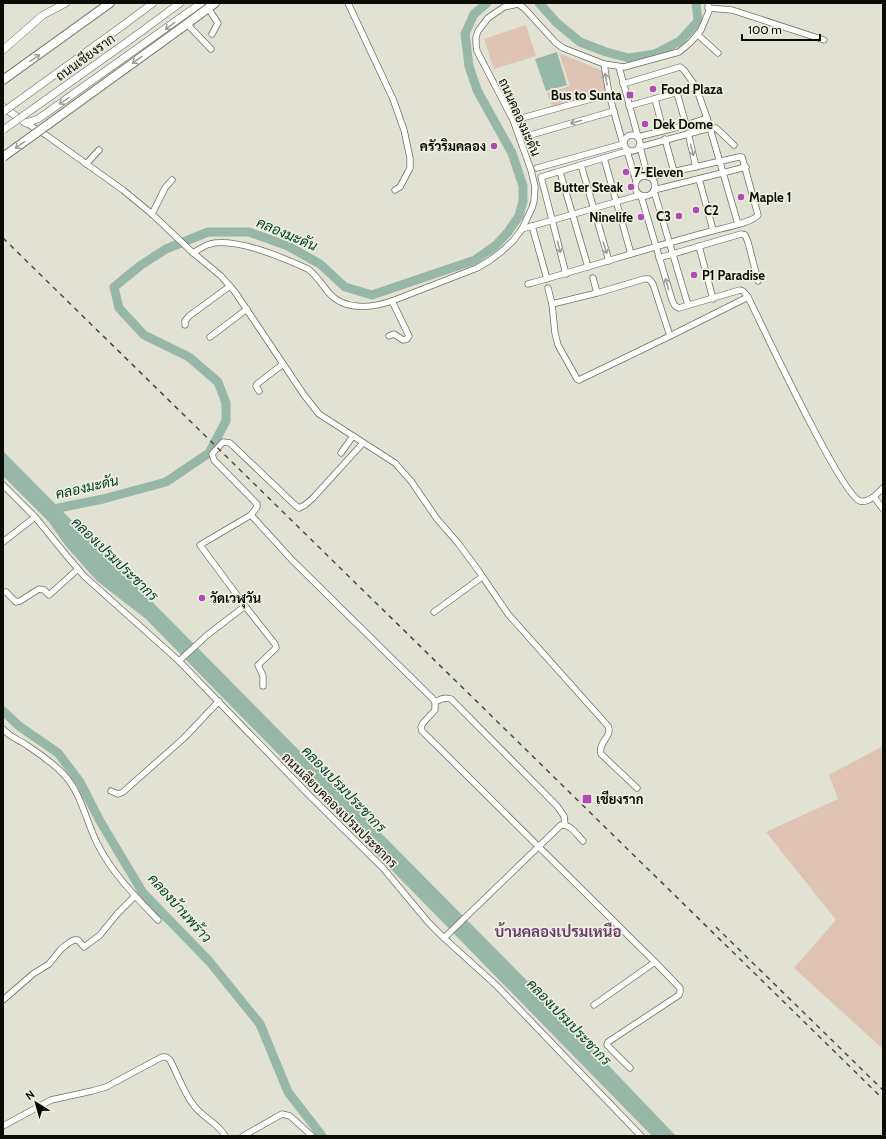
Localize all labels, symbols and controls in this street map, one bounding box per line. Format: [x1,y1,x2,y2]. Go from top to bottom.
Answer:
scale bar [742,16,820,42]
one-way arrow [164,22,175,30]
text: 100 m [748,22,782,37]
street label: ถนนเชียงราก [52,29,118,84]
one-way arrow [29,54,40,62]
one-way arrow [132,56,143,64]
one-way arrow [602,73,610,86]
street label: ถนนคลองมะดัน [496,75,544,159]
place label: Food Plaza [661,81,723,97]
marker: Food Plaza [648,84,658,94]
place label: Bus to Sunta [551,87,623,103]
marker: Bus to Sunta [625,90,635,100]
one-way arrow [58,97,69,105]
place label: Dek Dome [653,116,713,132]
one-way arrow [570,119,583,126]
marker: Dek Dome [640,119,650,129]
place label: ครัวริมคลอง [420,138,486,154]
one-way arrow [15,141,26,149]
marker: ครัวริมคลอง [489,141,499,151]
one-way arrow [689,144,696,157]
place label: 7-Eleven [634,164,683,180]
marker: 7-Eleven [621,167,631,177]
place label: Butter Steak [554,179,624,195]
marker: Butter Steak [626,182,636,192]
place label: Maple 1 [749,189,791,205]
marker: Maple 1 [736,192,746,202]
place label: C2 [704,202,719,218]
marker: C2 [691,205,701,215]
place label: C3 [656,208,671,224]
place label: Ninelife [589,209,633,225]
marker: C3 [674,211,684,221]
marker: Ninelife [636,212,646,222]
water label: คลองมะดัน [254,213,320,255]
one-way arrow [556,241,563,254]
one-way arrow [602,241,609,254]
place label: P1 Paradise [702,267,765,283]
marker: P1 Paradise [689,270,699,280]
one-way arrow [663,277,670,290]
water label: คลองมะดัน [54,471,120,503]
water label: คลองเปรมประชากร [68,513,163,606]
place label: วัดเวฬุวัน [210,590,261,609]
marker: วัดเวฬุวัน [197,593,207,603]
water label: คลองเปรมประชากร [298,742,391,837]
street label: ถนนเลียบคลองเปรมประชากร [279,748,402,871]
place label: เชียงราก [596,790,643,807]
marker: เชียงราก [581,793,593,805]
water label: คลองบ้านพร้าว [144,870,216,946]
district label: บ้านคลองเปรมเหนือ [495,922,621,941]
water label: คลองเปรมประชากร [523,975,616,1070]
north arrow [16,1083,56,1123]
text: N [23,1087,37,1103]

